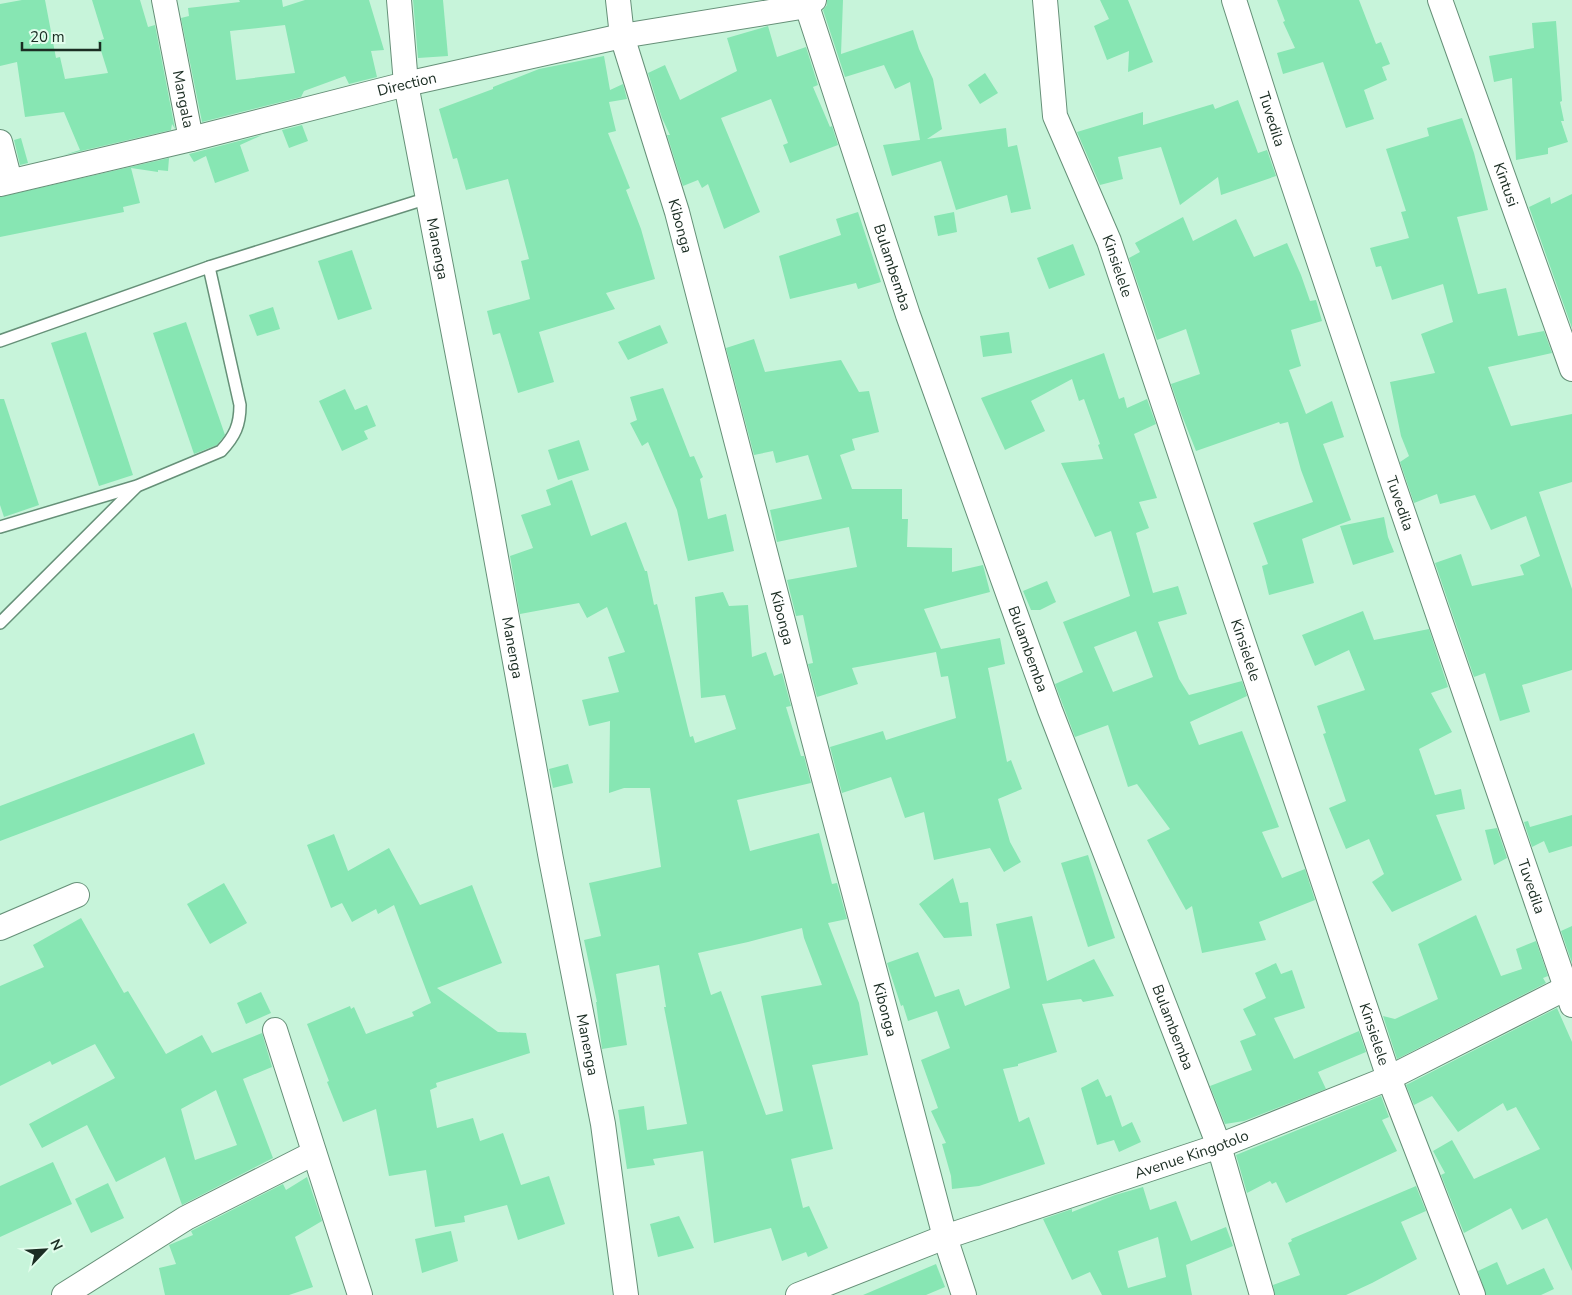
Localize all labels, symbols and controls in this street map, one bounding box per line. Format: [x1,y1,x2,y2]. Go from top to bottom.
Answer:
scale bar [22,20,100,52]
text: 20 m [30,27,65,47]
street label: Direction [375,67,439,101]
street label: Mangala [168,69,199,130]
street label: Tuvedila [1254,89,1290,149]
street label: Kintusi [1489,160,1523,209]
street label: Kibonga [664,196,697,255]
street label: Manenga [422,216,453,281]
street label: Bulambemba [869,221,916,313]
street label: Kinsielele [1097,232,1137,300]
street label: Tuvedila [1381,473,1419,533]
street label: Kibonga [766,589,799,647]
street label: Bulambemba [1003,603,1053,695]
street label: Manenga [497,615,528,680]
street label: Kinsielele [1226,616,1266,684]
street label: Tuvedila [1513,856,1550,916]
street label: Kibonga [868,980,902,1039]
street label: Bulambemba [1147,982,1199,1073]
street label: Kinsielele [1355,1000,1394,1068]
street label: Manenga [572,1012,603,1077]
street label: Avenue Kingotolo [1132,1125,1252,1183]
north arrow [20,1225,70,1275]
text: N [46,1236,67,1253]

